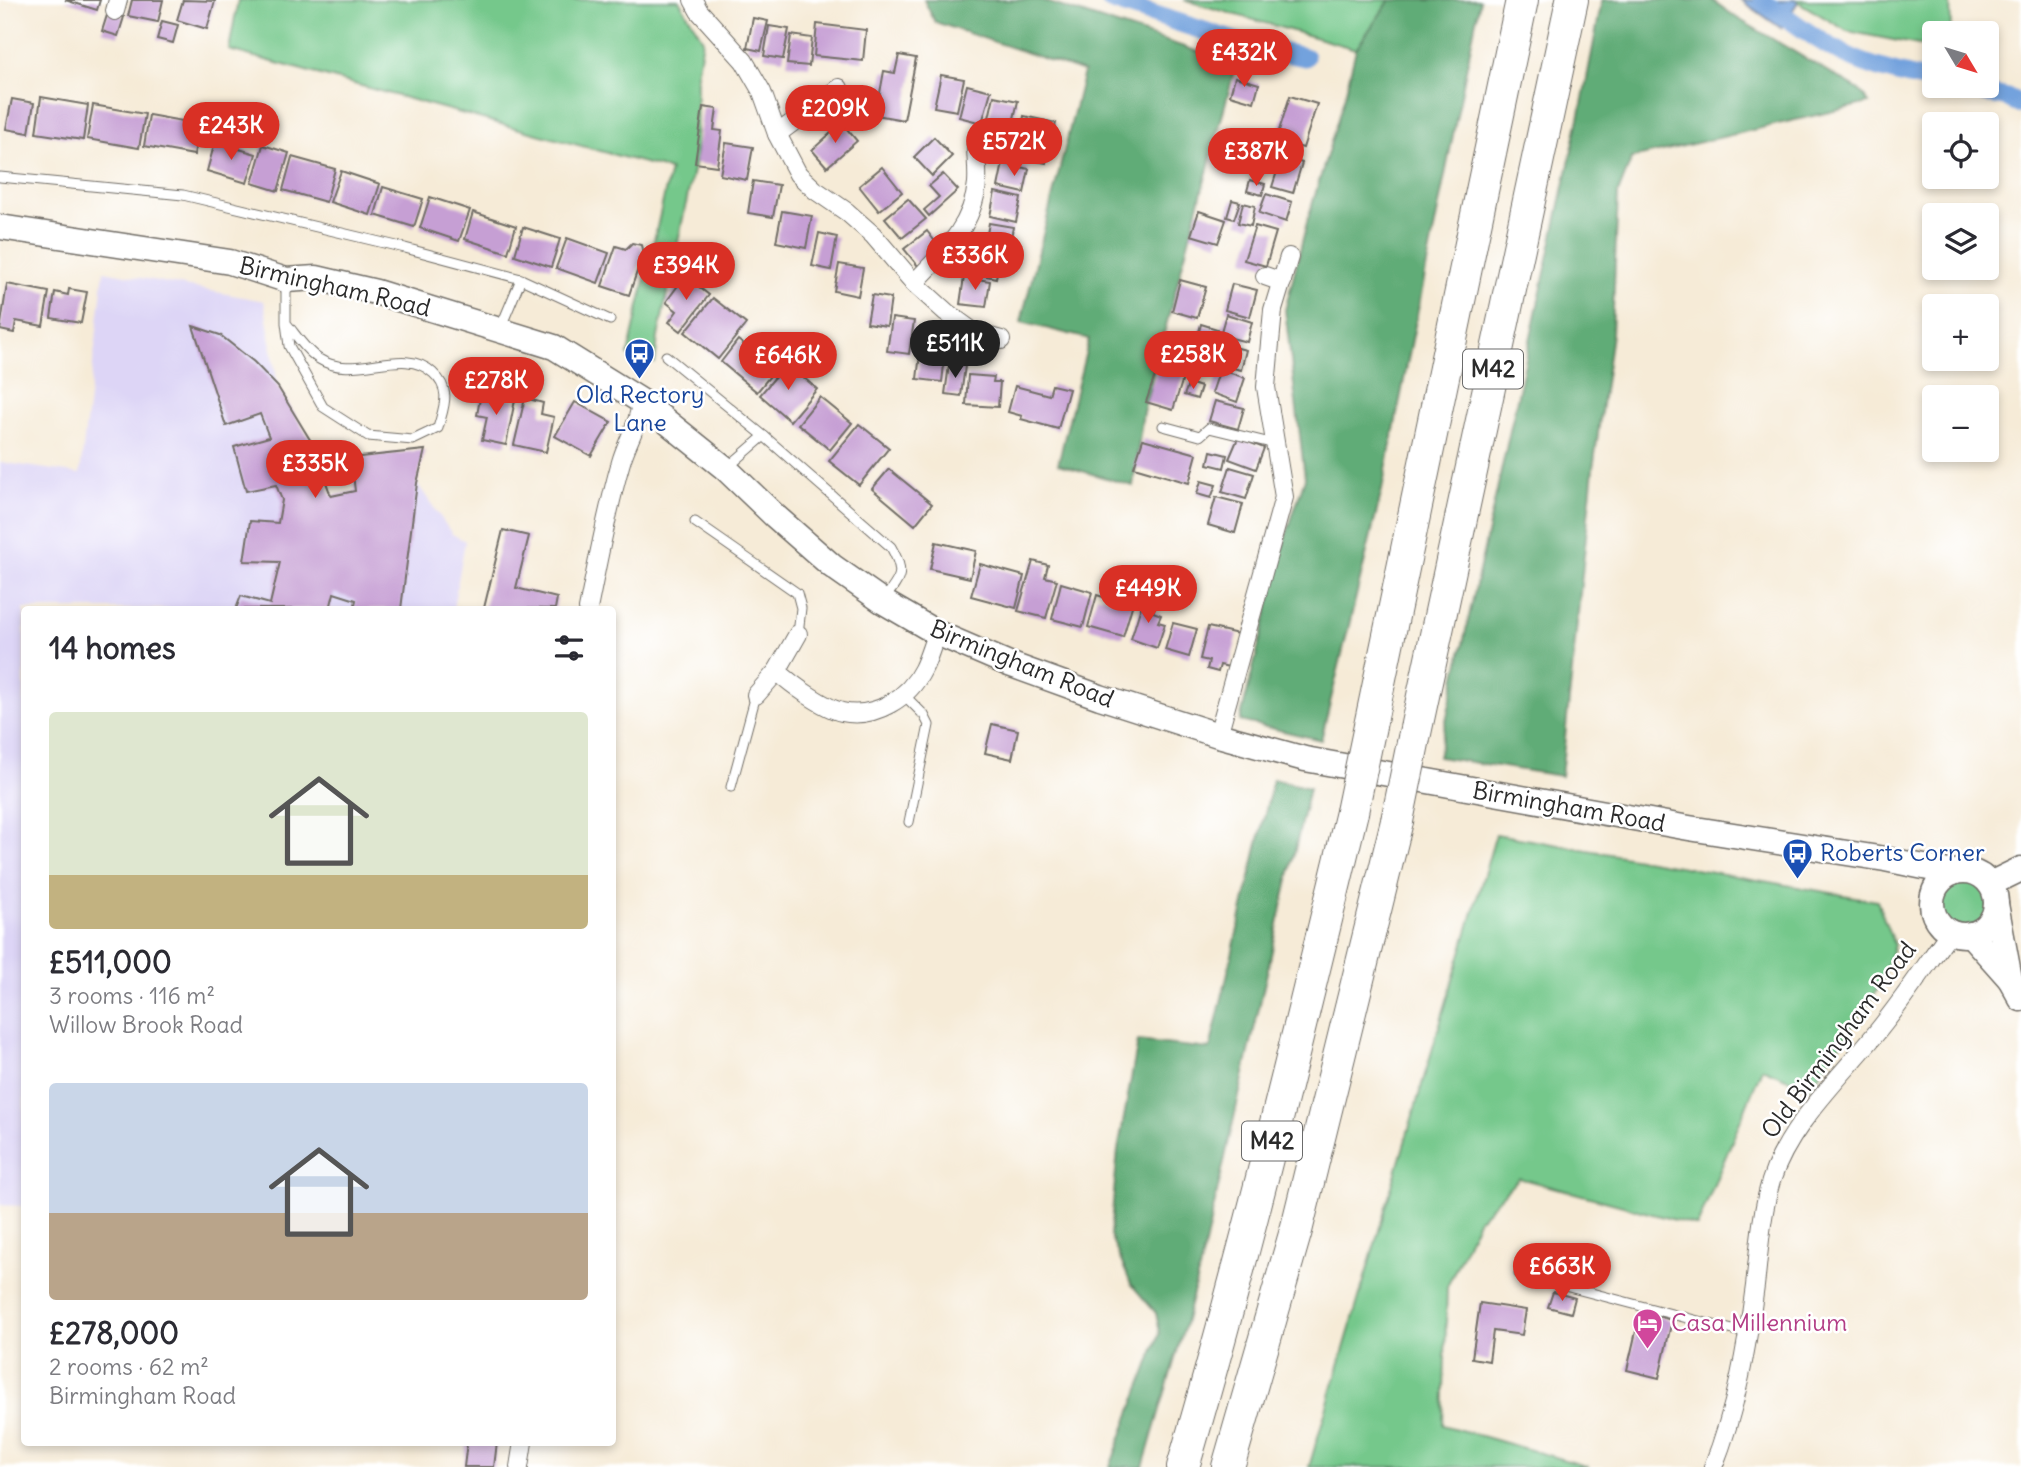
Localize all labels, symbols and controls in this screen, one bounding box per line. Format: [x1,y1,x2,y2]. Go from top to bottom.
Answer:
north arrow [1922,21,1998,98]
map controls [1922,21,1999,462]
pin: £432K [1195,29,1293,89]
text: £432K [1211,37,1277,66]
pin: £209K [786,86,884,145]
text: £209K [801,93,869,122]
pin: £243K [182,102,280,162]
text: £243K [198,110,264,139]
button: locate [1922,112,1999,189]
pin: £572K [965,118,1063,178]
text: £572K [982,126,1046,155]
pin: £387K [1207,128,1305,188]
text: £387K [1224,136,1288,165]
button: layers [1922,203,1999,280]
pin: £336K [926,232,1024,292]
text: £336K [942,240,1008,269]
pin: £394K [637,243,735,302]
street label: Birmingham Road [237,249,434,323]
text: £394K [653,250,719,279]
button: + [1922,294,1999,371]
pin: £511K [906,320,1004,380]
text: £511K [926,328,984,357]
pin: £646K [739,332,837,392]
pin: £258K [1144,332,1242,391]
bus stop icon: Old Rectory Lane [623,336,657,380]
text: £258K [1160,339,1226,368]
text: £646K [755,340,821,369]
road number: M42 [1463,350,1523,388]
pin: £278K [447,358,545,417]
text: £278K [464,365,528,394]
place label: Old Rectory Lane [576,379,704,437]
button: − [1922,385,1999,462]
pin: £335K [266,440,364,500]
text: £335K [282,448,348,477]
pin: £449K [1099,566,1197,625]
text: £449K [1115,573,1181,602]
street label: Birmingham Road [926,613,1118,714]
text: 14 homes [49,629,176,667]
icon: filters [550,629,588,667]
icon: home [256,758,382,884]
street label: Birmingham Road [1470,774,1668,838]
bus stop icon: Roberts Corner [1780,836,1814,880]
place label: Roberts Corner [1820,837,1985,867]
street label: Old Birmingham Road [1754,935,1922,1144]
text: £511,000 [49,943,172,981]
text: 3 rooms · 116 m² [49,981,215,1010]
text: Willow Brook Road [49,1010,243,1039]
road number: M42 [1242,1122,1302,1160]
icon: home [256,1129,382,1255]
pin: £663K [1513,1244,1611,1303]
text: £663K [1529,1251,1595,1280]
hotel icon: Casa Millennium [1631,1306,1665,1350]
place label: Casa Millennium [1671,1307,1847,1337]
text: £278,000 [49,1314,179,1352]
text: 2 rooms · 62 m² [49,1352,209,1381]
text: Birmingham Road [49,1381,236,1410]

